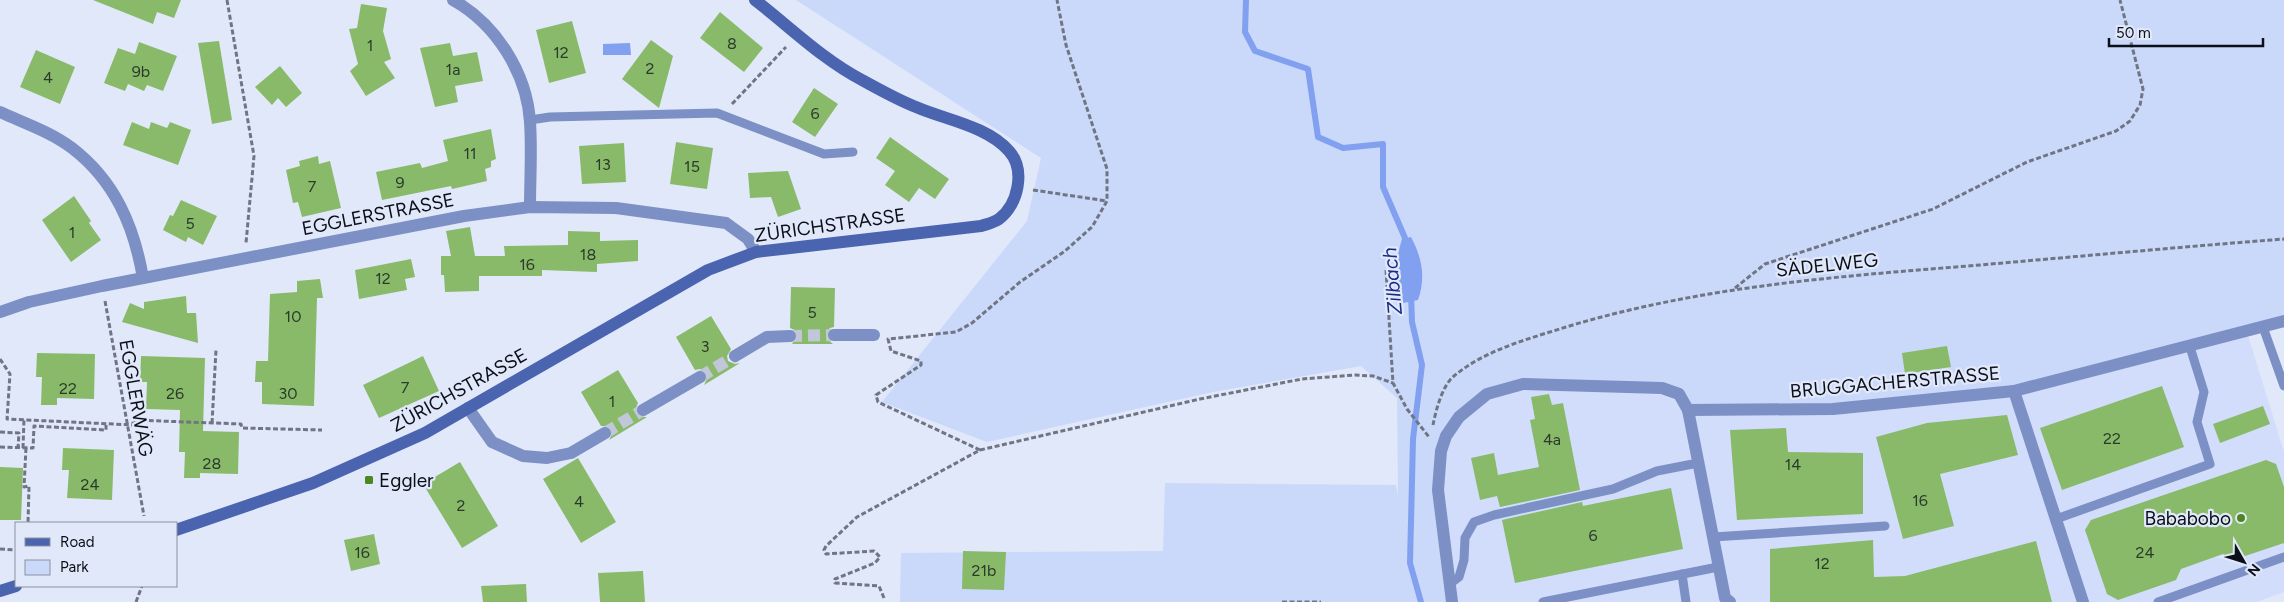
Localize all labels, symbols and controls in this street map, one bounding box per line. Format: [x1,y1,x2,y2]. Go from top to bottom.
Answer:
scale bar [2109,15,2263,47]
text: 50 m [2116,24,2151,42]
house number: 8 [727,34,737,53]
house number: 1 [367,36,373,55]
house number: 12 [553,43,569,62]
house number: 2 [646,59,654,78]
house number: 1a [446,60,460,79]
house number: 9b [132,62,150,81]
house number: 4 [43,68,53,87]
house number: 6 [810,104,820,123]
house number: 11 [463,144,477,163]
house number: 13 [595,155,611,174]
house number: 15 [684,157,700,176]
house number: 9 [395,173,405,192]
house number: 7 [308,177,317,196]
street label: EGGLERSTRASSE [300,188,456,240]
street label: ZÜRICHSTRASSE [753,203,907,247]
house number: 5 [185,214,195,233]
house number: 1 [69,223,75,242]
house number: 18 [580,245,596,264]
water label: Zilbach [1377,246,1407,316]
street label: SÄDELWEG [1775,248,1879,282]
house number: 16 [519,255,535,274]
house number: 12 [375,269,391,288]
house number: 5 [807,303,817,322]
house number: 10 [285,307,301,326]
house number: 3 [701,337,709,356]
street label: EGGLERWÄG [114,338,158,458]
street label: ZÜRICHSTRASSE [387,343,531,437]
street label: BRUGGACHERSTRASSE [1789,361,2001,403]
house number: 7 [401,378,410,397]
house number: 22 [59,379,77,398]
house number: 26 [166,384,184,403]
house number: 30 [279,384,297,403]
house number: 1 [609,392,615,411]
house number: 22 [2103,429,2121,448]
house number: 4a [1543,430,1561,449]
house number: 28 [203,454,221,473]
house number: 14 [1785,455,1801,474]
place label: Eggler [379,469,434,492]
marker: Eggler [363,474,375,486]
house number: 24 [81,475,99,494]
house number: 16 [1912,491,1928,510]
house number: 4 [574,492,584,511]
house number: 2 [457,496,465,515]
place label: Bababobo [2145,507,2231,530]
marker: Bababobo [2235,512,2247,524]
legend [15,522,178,587]
house number: 6 [1588,526,1598,545]
text: Road [60,533,95,551]
north arrow [2219,537,2269,587]
house number: 16 [354,543,370,562]
house number: 24 [2136,543,2154,562]
house number: 12 [1814,554,1830,573]
text: Park [60,558,89,576]
text: N [2244,560,2264,579]
house number: 21b [972,561,996,580]

